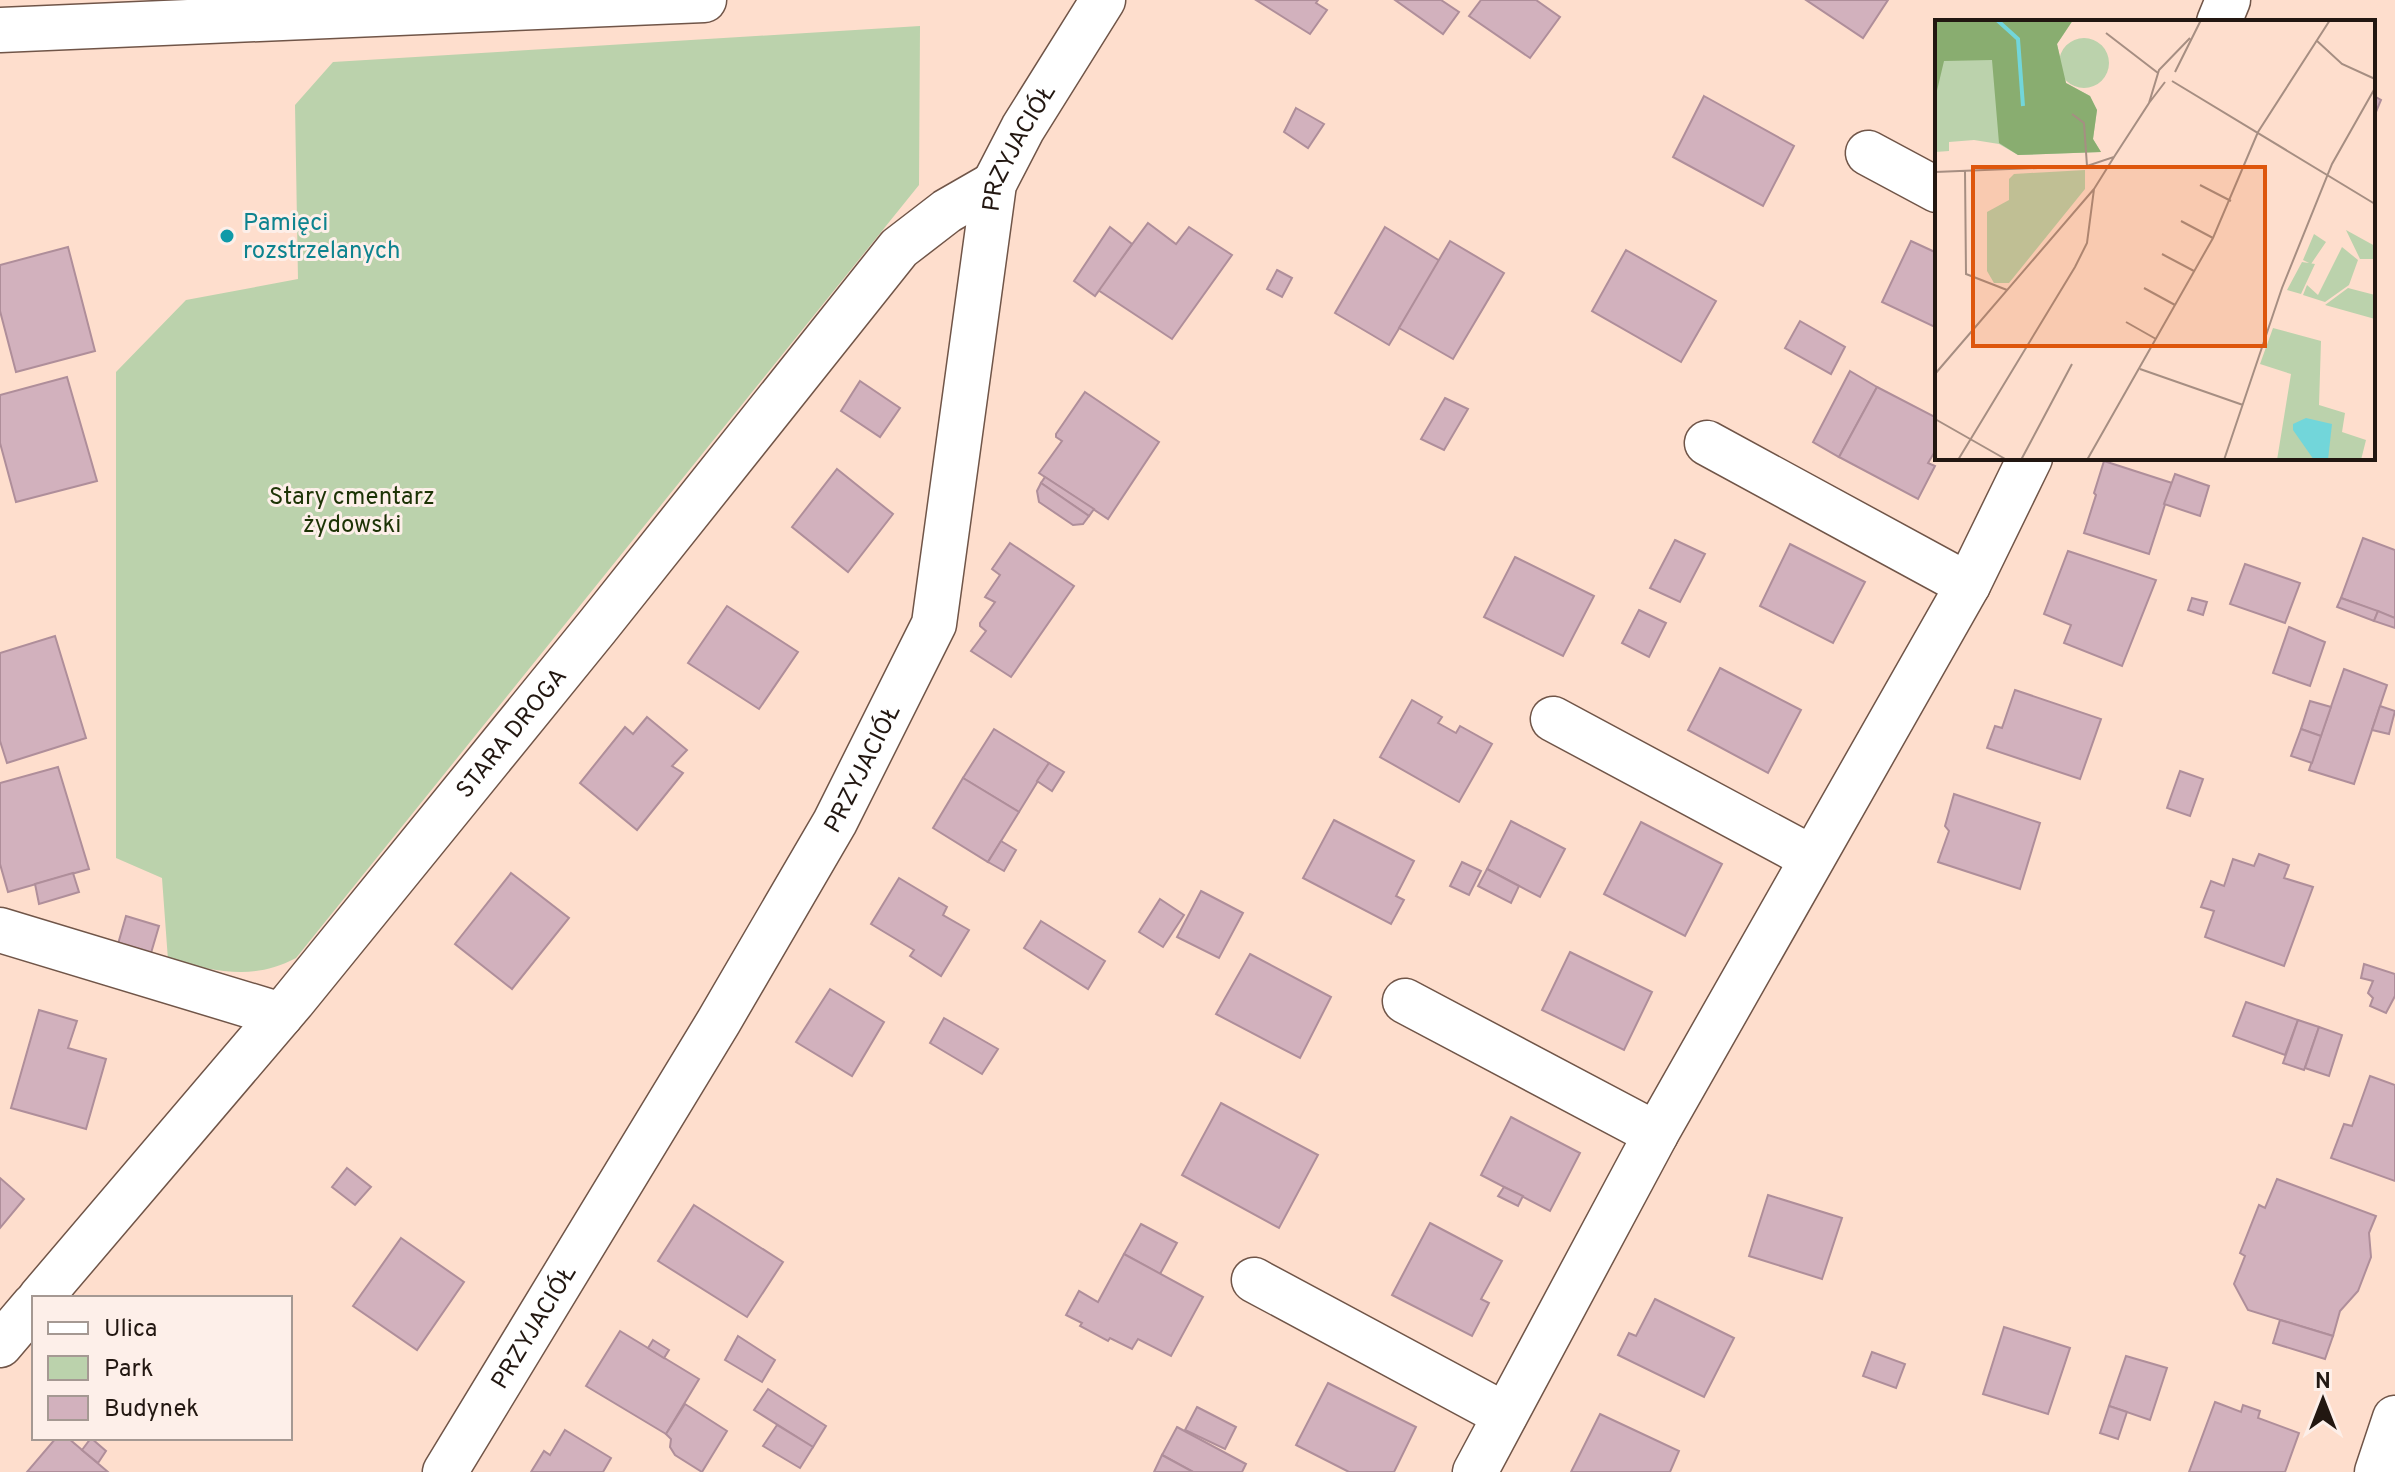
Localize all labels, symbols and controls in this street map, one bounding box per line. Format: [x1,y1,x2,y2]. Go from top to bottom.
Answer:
inset map [1935,20,2375,460]
street label: PRZYJACIÓŁ [977,79,1064,213]
place label: Pamięci rozstrzelanych [243,209,401,267]
marker: Pamięci rozstrzelanych [218,227,236,245]
park label: Stary cmentarz żydowski [269,483,435,541]
street label: STARA DROGA [451,663,575,805]
street label: PRZYJACIÓŁ [819,700,908,839]
street label: PRZYJACIÓŁ [486,1260,584,1395]
legend [32,1296,292,1440]
text: Ulica [104,1315,157,1345]
text: Park [104,1355,154,1385]
north arrow [2283,1360,2363,1440]
text: N [2315,1369,2331,1396]
text: Budynek [104,1395,199,1425]

